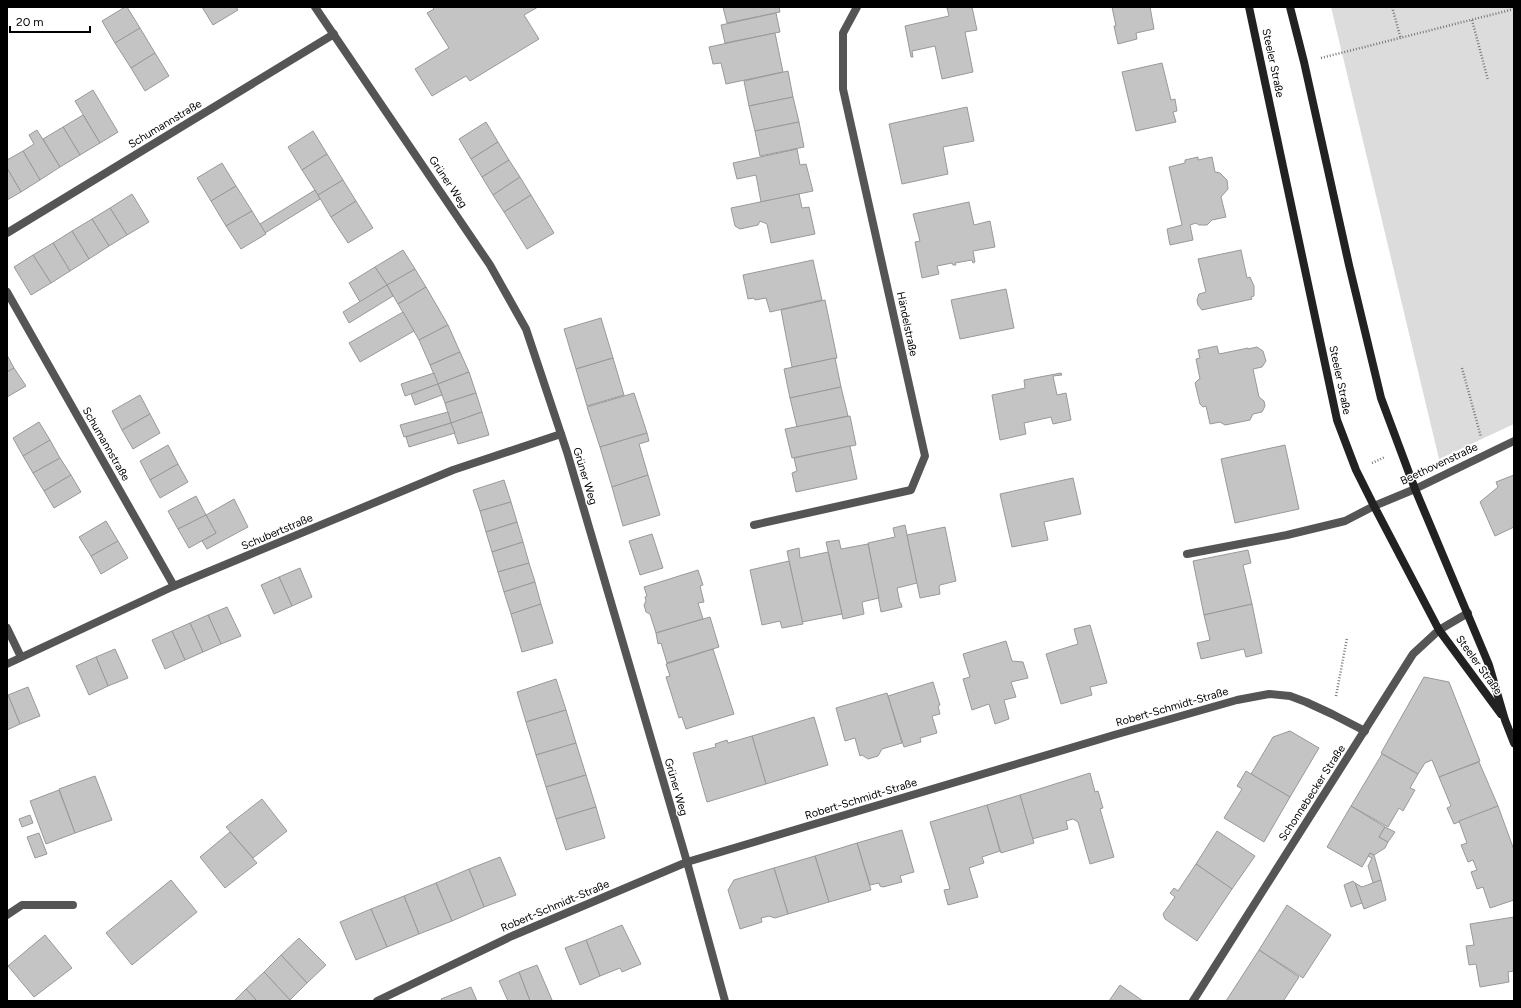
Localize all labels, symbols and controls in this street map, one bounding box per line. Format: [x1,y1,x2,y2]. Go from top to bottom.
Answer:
scale bar [10,8,90,34]
text: 20 m [16,15,44,29]
street label: Steeler Straße [1259,27,1287,99]
street label: Schumannstraße [126,97,204,151]
street label: Grüner Weg [426,154,470,210]
street label: Händelstraße [894,291,920,357]
street label: Steeler Straße [1326,344,1354,416]
street label: Schumannstraße [80,405,132,483]
street label: Beethovenstraße [1398,440,1480,488]
street label: Grüner Weg [570,446,600,506]
street label: Schubertstraße [239,511,315,553]
street label: Steeler Straße [1453,633,1505,697]
street label: Robert-Schmidt-Straße [1114,685,1230,729]
street label: Schonnebecker Straße [1276,742,1348,844]
street label: Grüner Weg [662,757,690,817]
street label: Robert-Schmidt-Straße [803,776,919,822]
street label: Robert-Schmidt-Straße [499,877,611,935]

